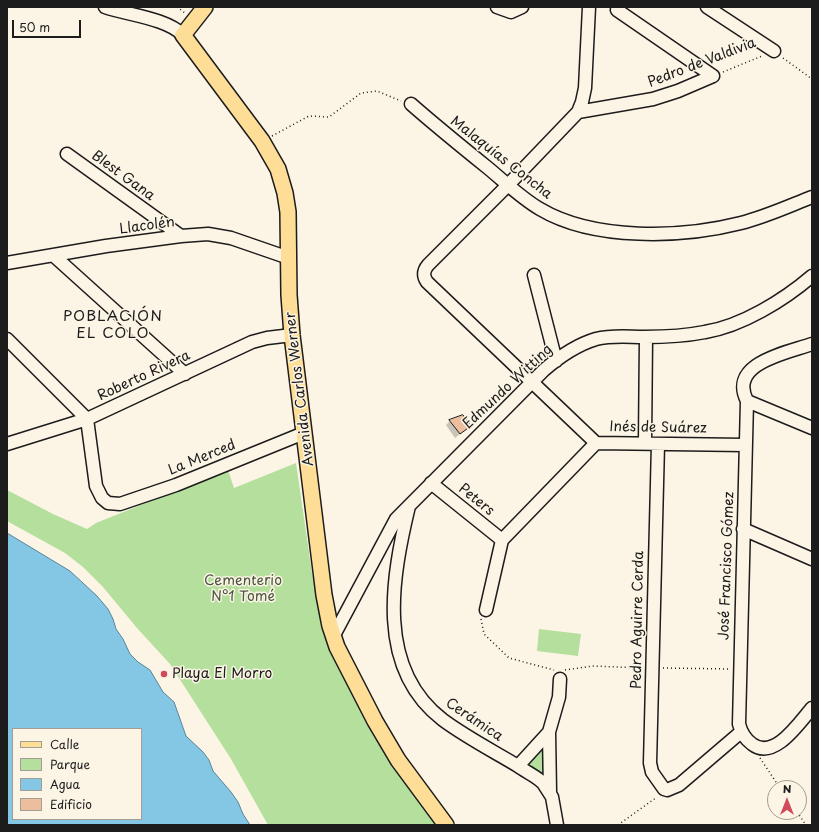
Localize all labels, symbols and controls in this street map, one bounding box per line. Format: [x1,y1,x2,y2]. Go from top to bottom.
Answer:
scale bar [14,12,83,38]
text: 50 m [19,18,50,36]
street label: Pedro de Valdivia [646,35,758,91]
street label: Malaquías Concha [447,113,555,203]
street label: Blest Gana [88,147,158,205]
street label: Llacolén [118,214,176,238]
district label: POBLACIÓN EL COLO [64,308,162,343]
street label: Avenida Carlos Werner [282,311,318,467]
street label: Edmundo Witting [460,341,556,433]
street label: Roberto Rivera [95,347,193,405]
street label: Inés de Suárez [609,419,707,437]
street label: La Merced [166,437,238,479]
street label: Peters [455,480,497,520]
street label: José Francisco Gómez [716,492,738,640]
street label: Pedro Aguirre Cerda [628,551,648,689]
park label: Cementerio N°1 Tomé [204,573,282,606]
place label: Playa El Morro [172,666,272,682]
marker: Playa El Morro [159,669,169,679]
street label: Cerámica [442,695,506,745]
legend [12,728,142,820]
text: Calle [50,735,79,753]
text: Parque [50,755,90,773]
text: Agua [50,775,80,793]
north arrow [767,780,807,820]
text: N [783,780,791,797]
text: Edificio [50,795,92,813]

